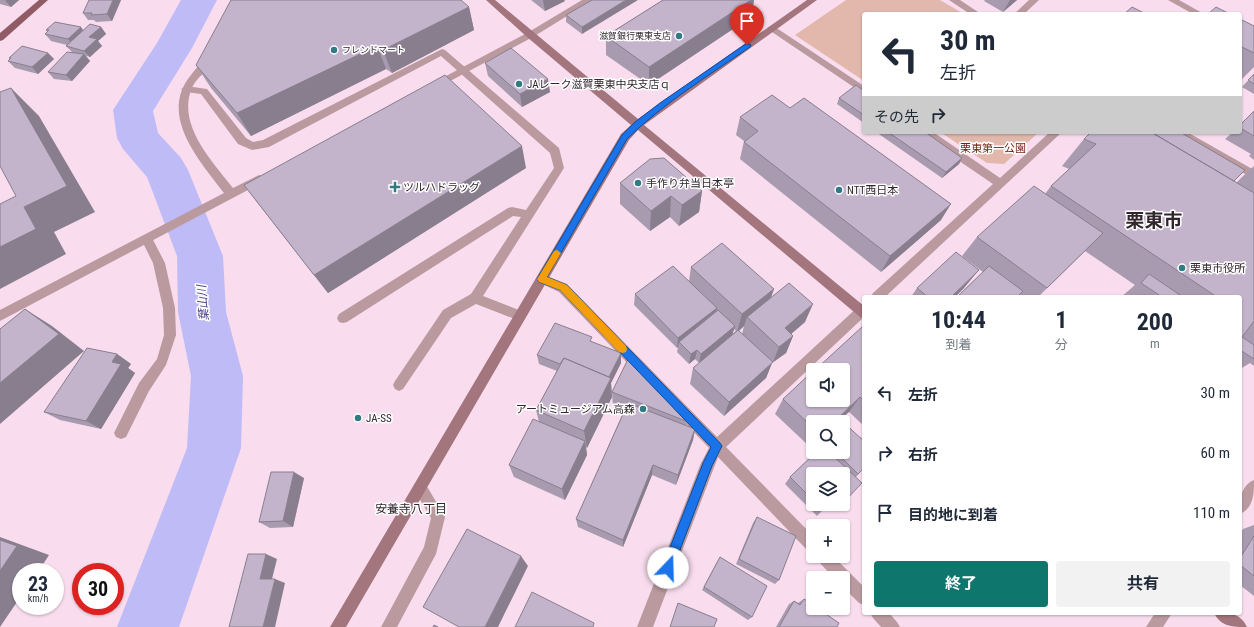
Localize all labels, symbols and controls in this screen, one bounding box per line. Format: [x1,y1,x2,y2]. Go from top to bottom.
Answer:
pin [730,4,764,45]
icon: arrive [736,10,758,32]
text: 30 m [940,24,996,57]
icon: left [874,28,926,80]
place label: 滋賀銀行栗東支店 [599,31,671,41]
marker: 滋賀銀行栗東支店 [674,31,684,41]
marker: フレンドマート [329,45,339,55]
place label: フレンドマート [342,45,405,55]
text: 左折 [940,62,976,83]
place label: JAレーク滋賀栗東中央支店ｑ [527,78,671,91]
marker: JAレーク滋賀栗東中央支店ｑ [514,79,524,89]
icon: right [927,104,949,126]
text: その先 [874,108,919,126]
park label: 栗東第一公園 [960,142,1026,155]
place label: 手作り弁当日本亭 [646,177,734,190]
marker: 手作り弁当日本亭 [633,178,643,188]
place label: ツルハドラッグ [403,181,480,194]
marker: ツルハドラッグ [390,182,400,192]
place label: NTT西日本 [847,184,898,197]
marker: NTT西日本 [834,185,844,195]
district label: 栗東市 [1125,209,1183,232]
place label: 栗東市役所 [1190,262,1246,275]
marker: 栗東市役所 [1177,263,1187,273]
water label: 葉山川 [194,282,212,322]
text: 10:44 [931,306,986,334]
text: 1 [1055,306,1067,334]
text: 200 [1137,308,1173,336]
text: m [1150,336,1160,351]
text: 到着 [945,337,971,352]
text: 分 [1055,337,1068,352]
map controls [806,363,850,615]
button: sound [806,363,850,407]
icon: left [874,382,896,404]
text: 30 m [1200,384,1230,402]
text: 左折 [908,386,938,404]
place label: アートミュージアム高森 [516,403,635,416]
marker: アートミュージアム高森 [638,404,648,414]
place label: JA-SS [366,412,392,425]
marker: JA-SS [353,413,363,423]
button: search [806,415,850,459]
icon: right [874,442,896,464]
text: 60 m [1200,444,1230,462]
text: 右折 [908,446,938,464]
button: layers [806,467,850,511]
district label: 安養寺八丁目 [375,502,447,516]
icon: arrive [874,502,896,524]
text: 110 m [1193,504,1230,522]
text: 目的地に到着 [908,506,998,524]
button: + [806,519,850,563]
position arrow [647,547,689,589]
button: 終了 [874,561,1048,607]
button: 共有 [1056,561,1230,607]
speed limit sign: 30 [72,563,124,615]
button: − [806,571,850,615]
text: 23 [28,572,48,596]
text: km/h [28,593,48,604]

